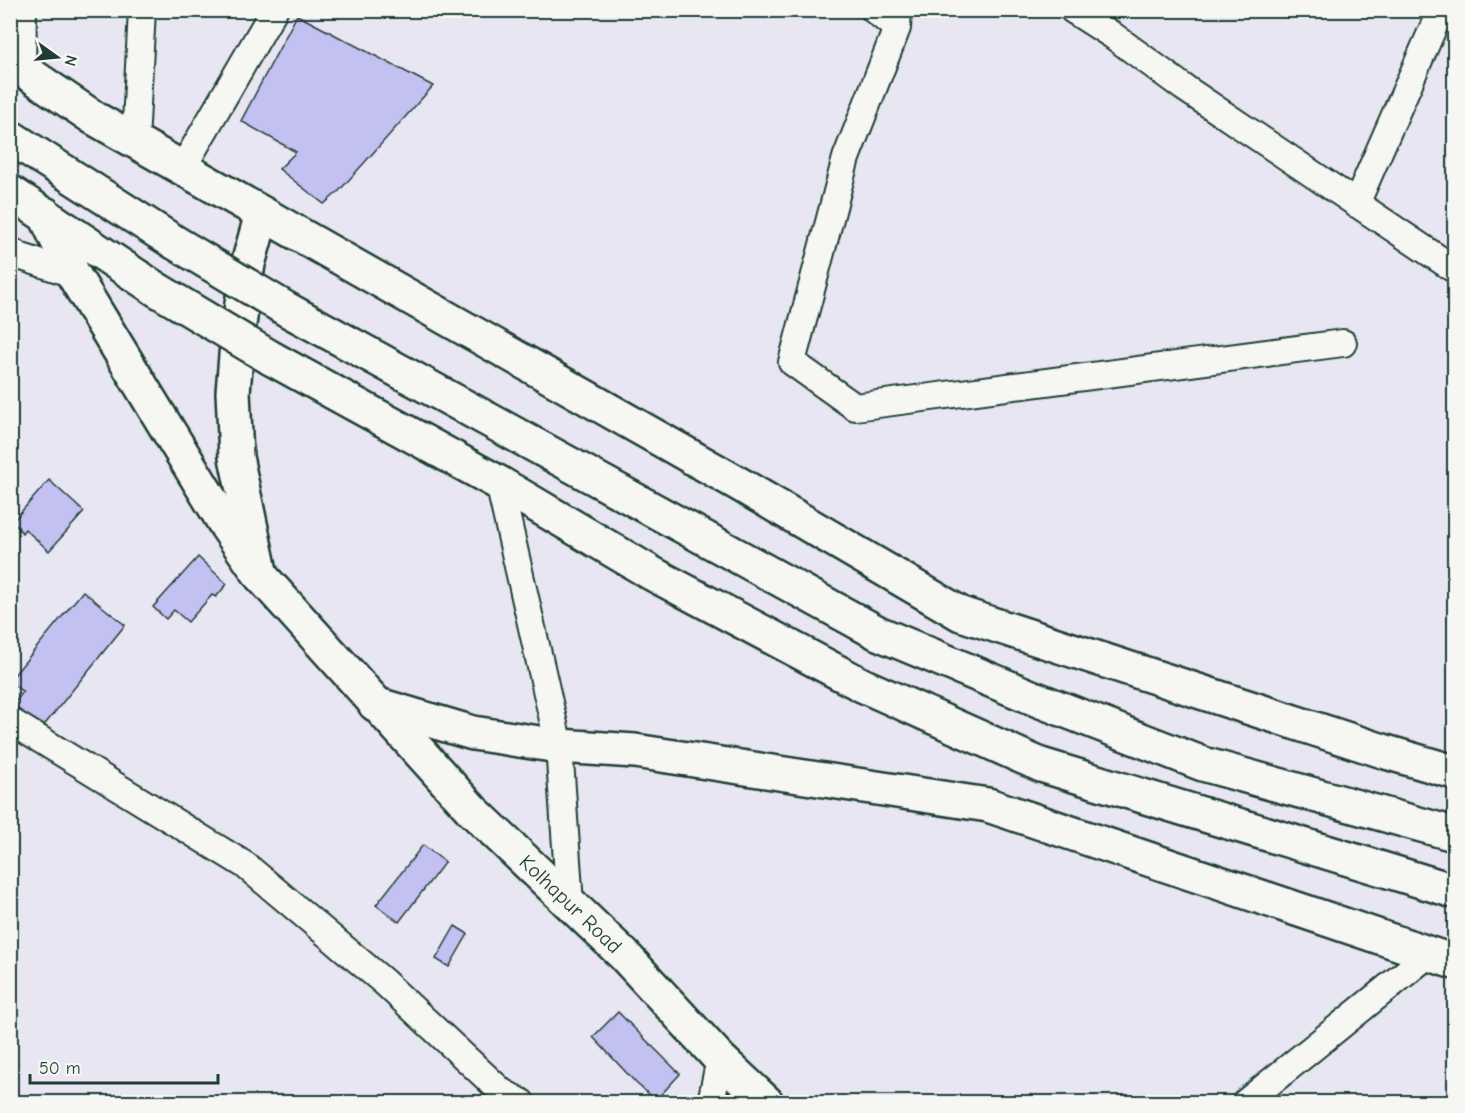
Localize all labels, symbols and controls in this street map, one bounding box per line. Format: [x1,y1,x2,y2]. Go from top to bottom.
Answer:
north arrow [27,27,87,87]
text: N [60,53,81,68]
street label: Kolhapur Road [515,850,627,958]
scale bar [30,1047,218,1085]
text: 50 m [39,1058,81,1079]

